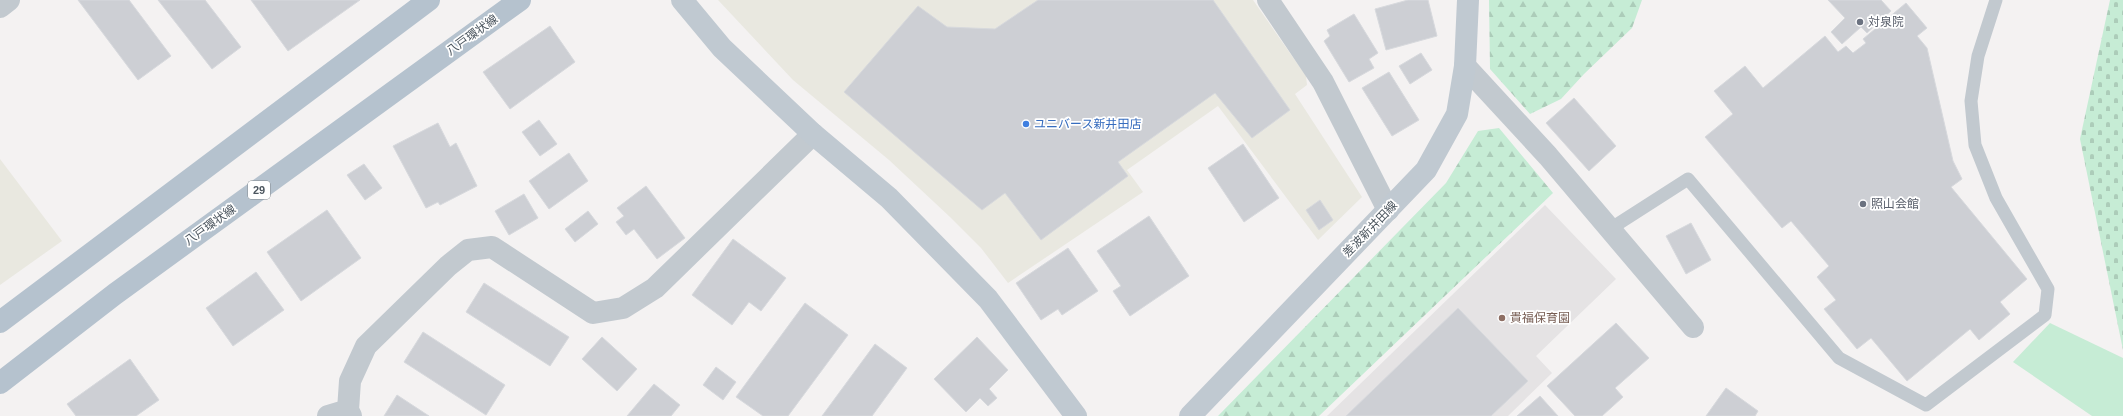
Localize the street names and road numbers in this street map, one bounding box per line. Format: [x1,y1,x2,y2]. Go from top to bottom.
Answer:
street label: 八戸環状線 [444,12,500,58]
road number: 29 [248,181,270,199]
street label: 差波新井田線 [1340,198,1400,260]
street label: 八戸環状線 [182,202,238,248]

